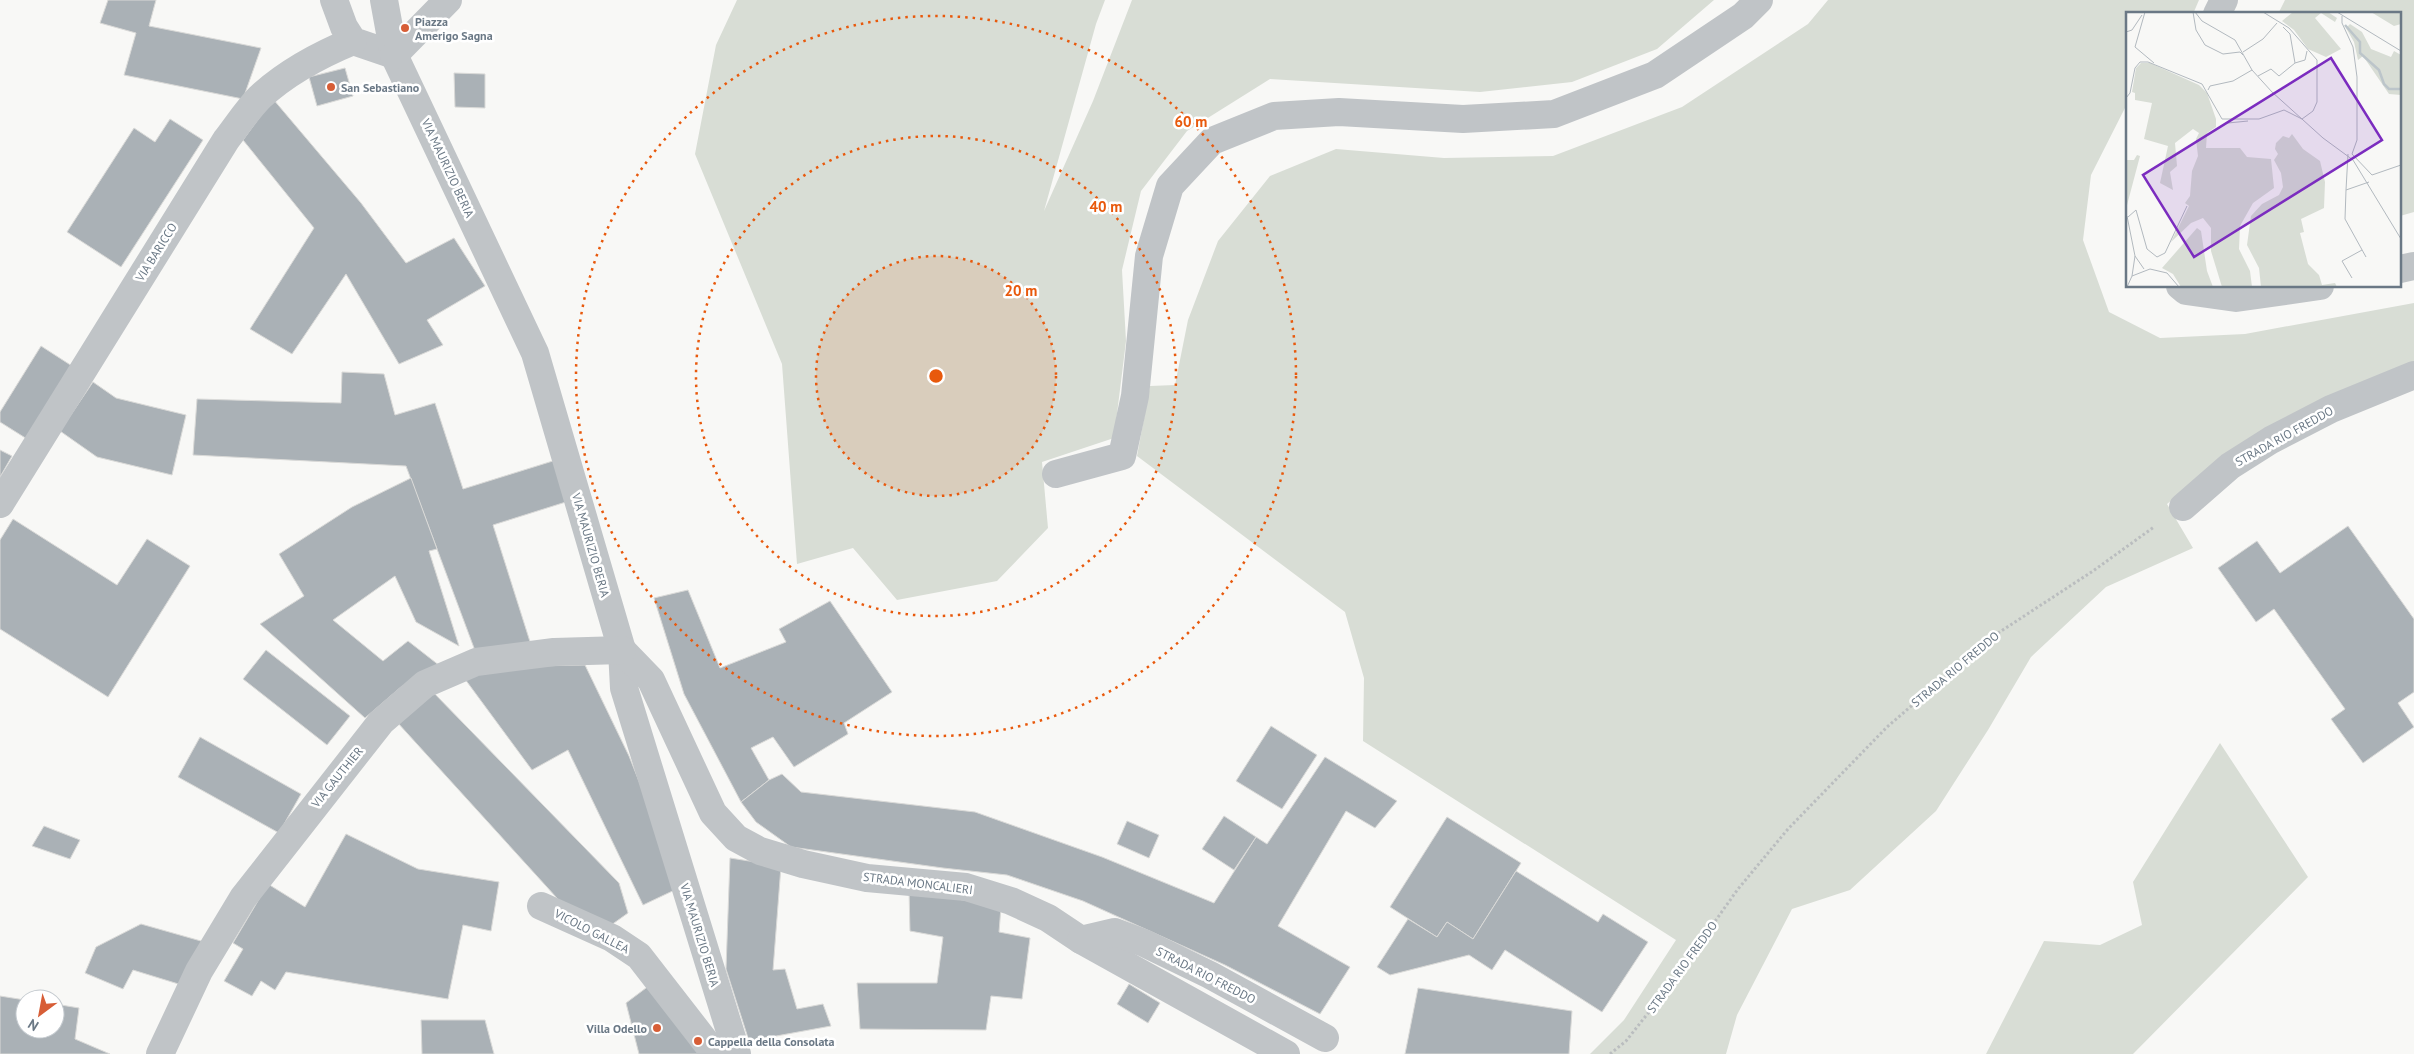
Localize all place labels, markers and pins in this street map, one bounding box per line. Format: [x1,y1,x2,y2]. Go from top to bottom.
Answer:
place label: Piazza Amerigo Sagna [415,14,493,43]
marker: Piazza Amerigo Sagna [399,22,411,34]
place label: San Sebastiano [341,80,420,95]
marker: San Sebastiano [325,81,337,93]
centre of rings [927,367,945,385]
place label: Villa Odello [586,1021,648,1036]
marker: Villa Odello [651,1022,663,1034]
place label: Cappella della Consolata [708,1034,835,1049]
marker: Cappella della Consolata [692,1035,704,1047]

